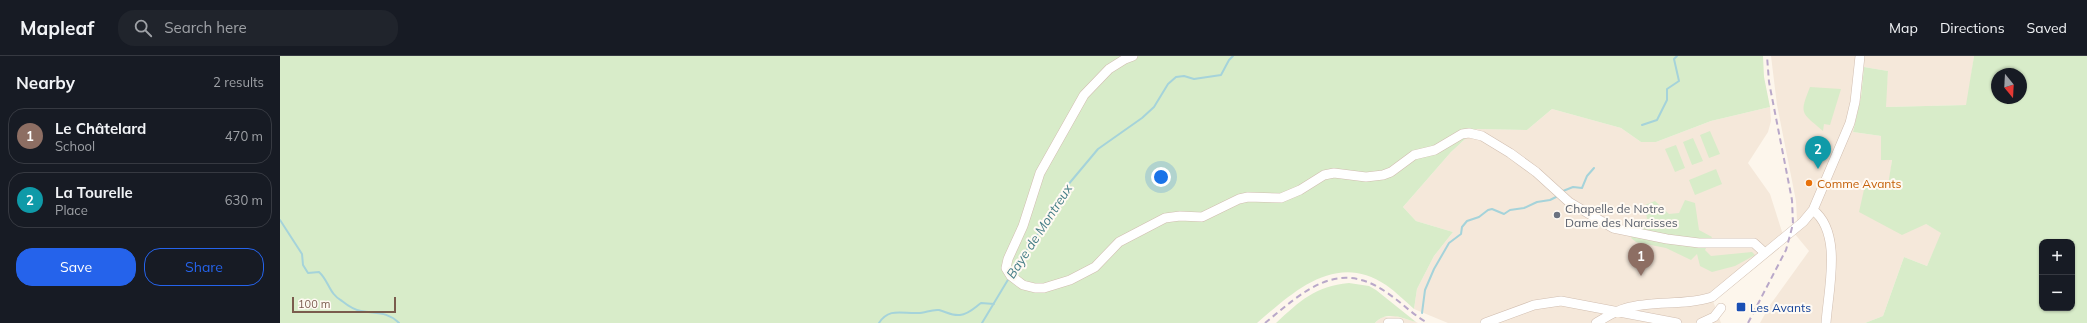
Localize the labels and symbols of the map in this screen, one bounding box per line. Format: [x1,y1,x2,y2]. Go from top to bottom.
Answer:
north arrow [1991,68,2027,104]
pin: 2 [1805,136,1831,169]
your location [1151,167,1171,187]
place label: Comme Avants [1817,176,1902,191]
marker: Comme Avants [1804,178,1814,188]
water label: Baye de Montreux [1003,180,1076,281]
place label: Chapelle de Notre Dame des Narcisses [1565,201,1678,230]
marker: Chapelle de Notre Dame des Narcisses [1552,210,1562,220]
pin: 1 [1628,243,1654,276]
scale bar [292,295,396,314]
place label: Les Avants [1750,300,1811,315]
marker: Les Avants [1735,301,1747,313]

